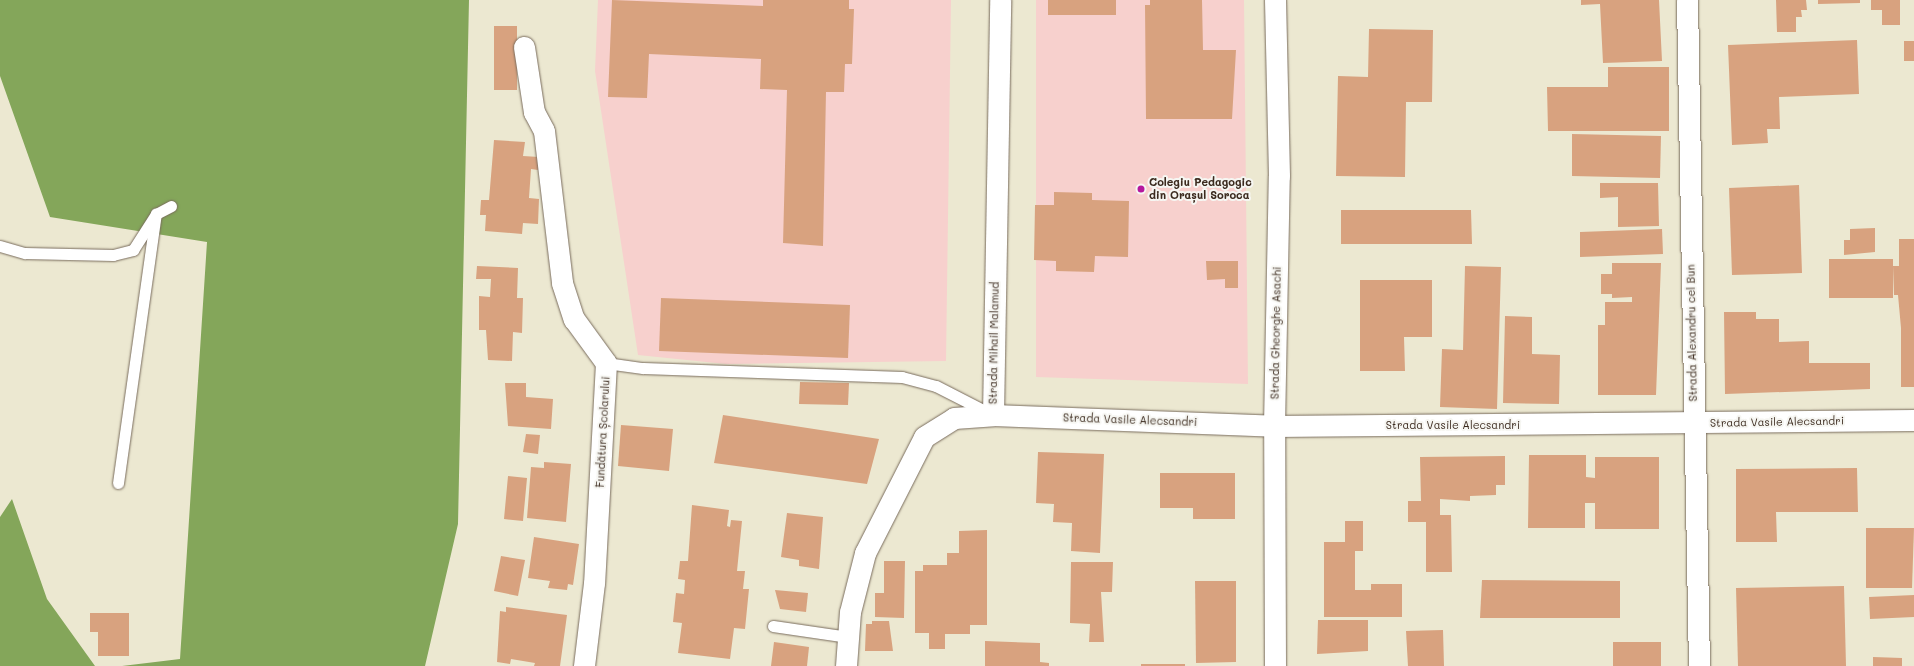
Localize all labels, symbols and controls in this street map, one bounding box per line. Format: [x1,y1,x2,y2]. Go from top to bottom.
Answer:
place label: Colegiu Pedagogic din Orașul Soroca [1149,176,1252,202]
marker: Colegiu Pedagogic din Orașul Soroca [1136,184,1146,194]
street label: Strada Alexandru cel Bun [1684,264,1700,402]
street label: Strada Gheorghe Asachi [1268,267,1284,399]
street label: Strada Mihail Malamud [986,282,1002,404]
street label: Fundătura Școlarului [593,376,613,488]
street label: Strada Vasile Alecsandri [1063,411,1197,429]
street label: Strada Vasile Alecsandri [1710,414,1844,430]
street label: Strada Vasile Alecsandri [1386,418,1520,432]

